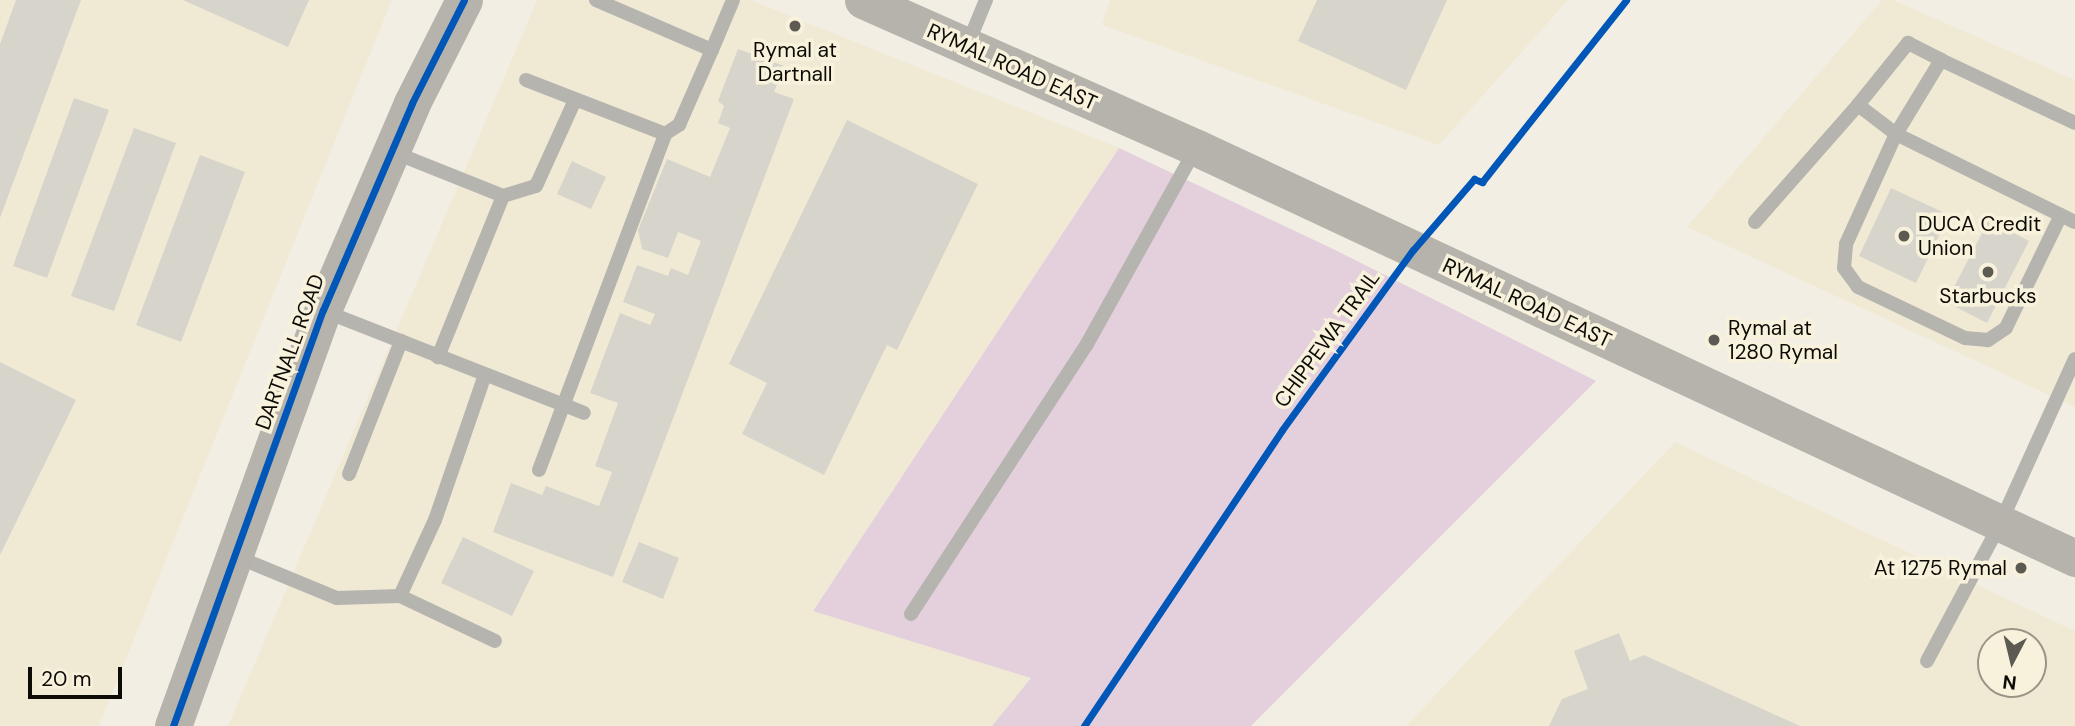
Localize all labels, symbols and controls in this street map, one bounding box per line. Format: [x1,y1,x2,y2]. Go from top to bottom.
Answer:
marker: Rymal at Dartnall [787,18,803,34]
street label: RYMAL ROAD EAST [923,18,1101,116]
place label: Rymal at Dartnall [753,37,837,87]
place label: DUCA Credit Union [1918,211,2041,261]
marker: DUCA Credit Union [1896,228,1912,244]
street label: RYMAL ROAD EAST [1439,253,1615,353]
marker: Starbucks [1980,264,1996,280]
street label: CHIPPEWA TRAIL [1269,266,1385,412]
street label: DARTNALL ROAD [250,271,330,433]
place label: Starbucks [1939,283,2037,309]
place label: Rymal at 1280 Rymal [1728,315,1838,365]
marker: Rymal at 1280 Rymal [1706,332,1722,348]
place label: At 1275 Rymal [1874,555,2007,581]
marker: At 1275 Rymal [2013,560,2029,576]
north arrow [1977,628,2047,698]
scale bar [32,652,126,696]
text: 20 m [41,665,92,693]
text: N [2001,669,2018,696]

